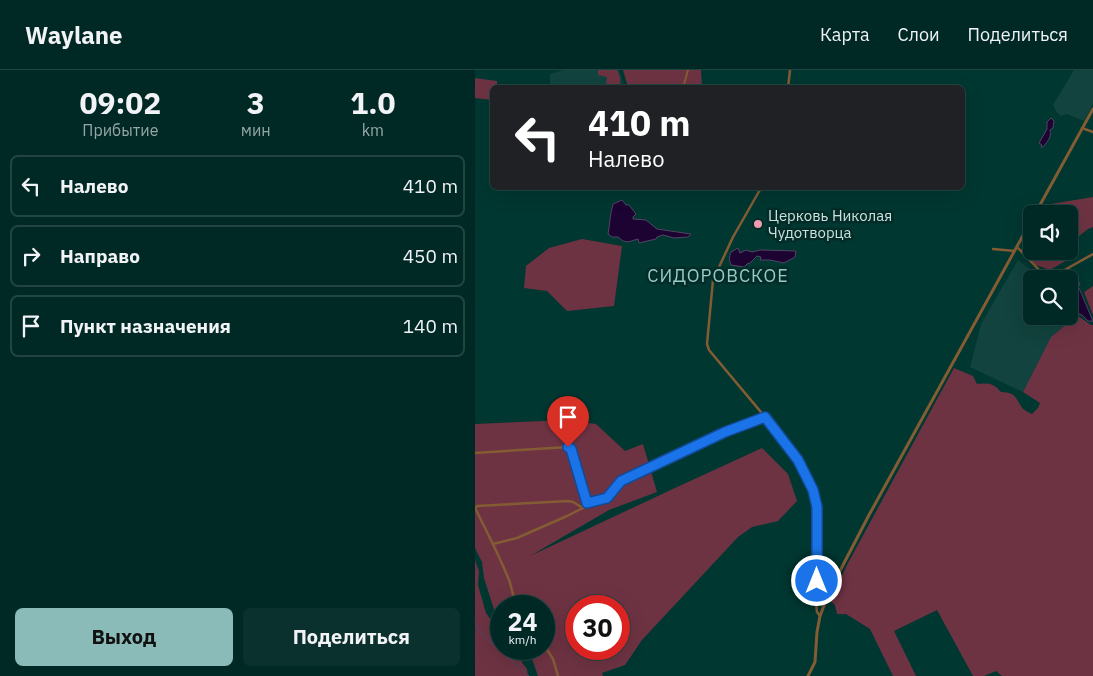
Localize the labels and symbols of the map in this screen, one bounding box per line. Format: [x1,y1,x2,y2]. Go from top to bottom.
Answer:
place label: Церковь Николая Чудотворца [768,206,892,242]
marker: Церковь Николая Чудотворца [752,218,764,230]
district label: СИДОРОВСКОЕ [647,264,789,287]
pin [547,396,589,447]
position arrow [790,554,842,606]
speed limit sign: 30 [565,595,630,660]

